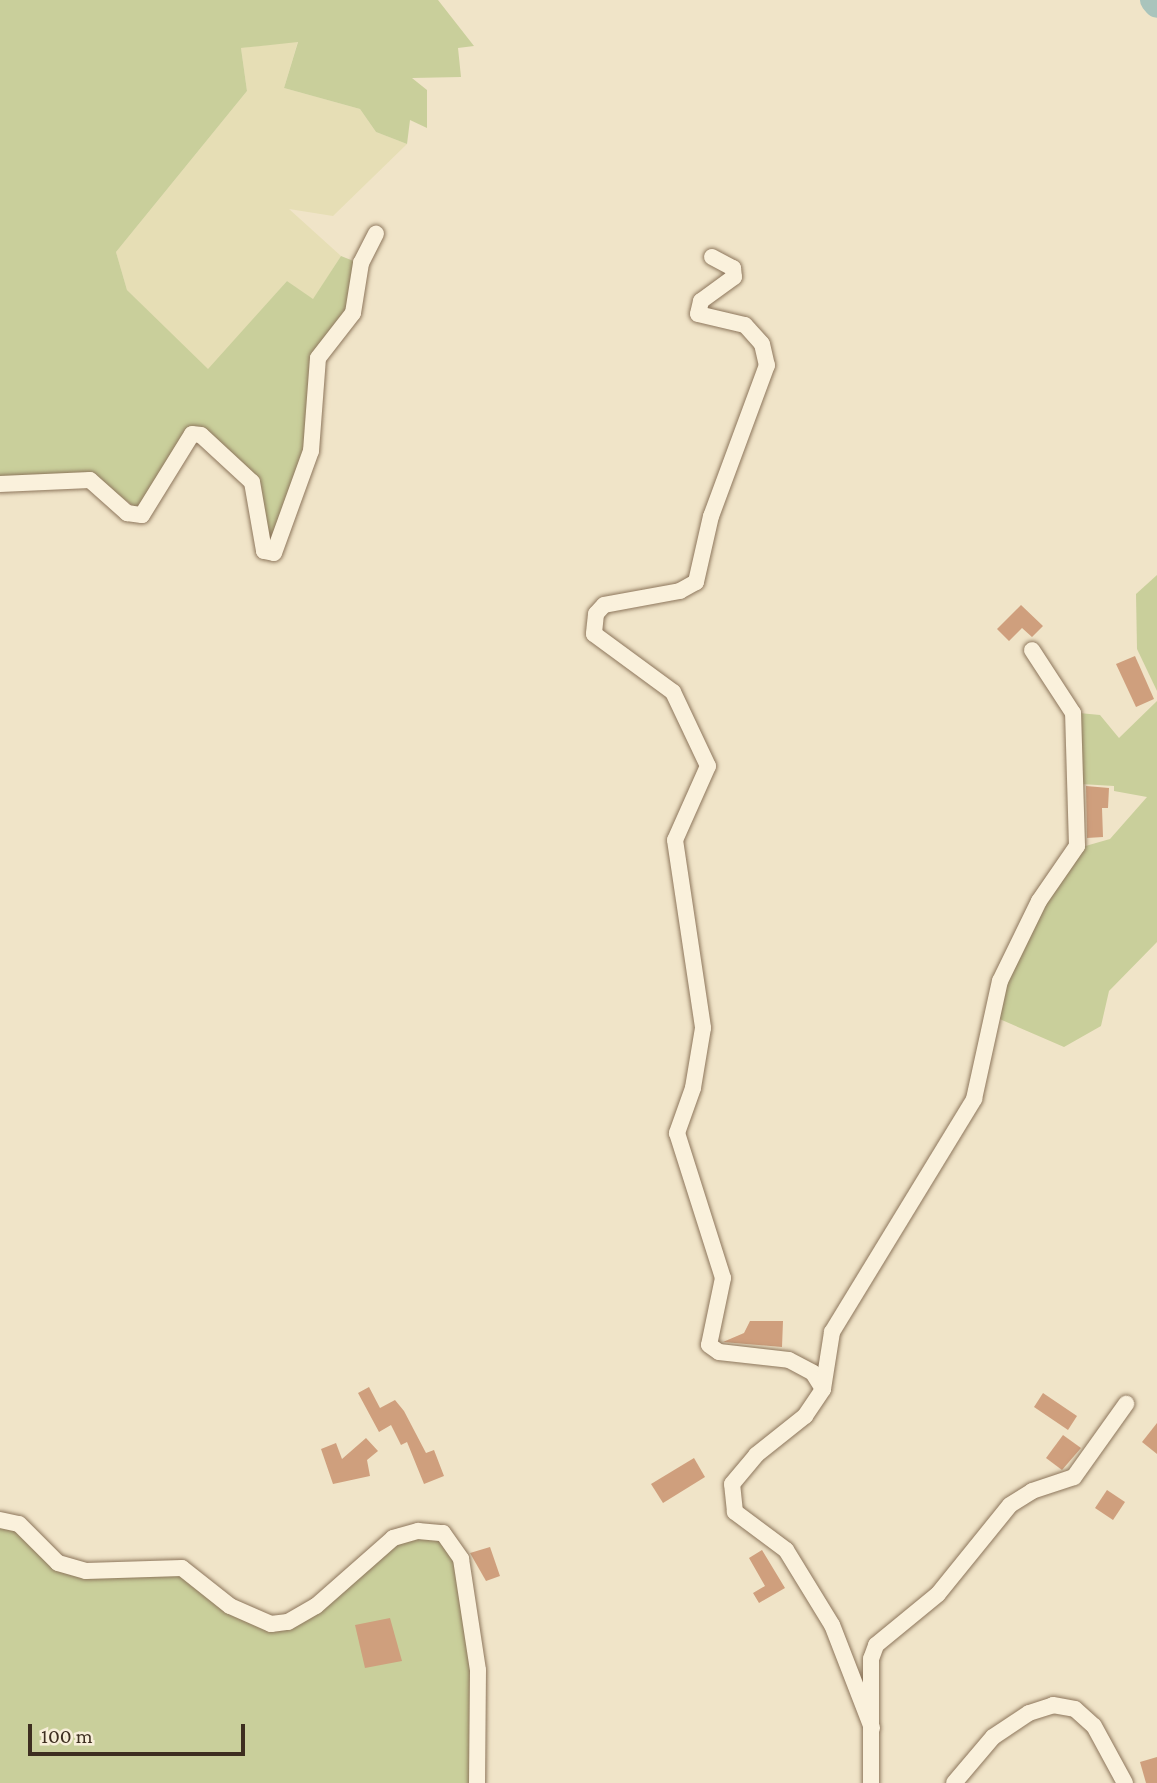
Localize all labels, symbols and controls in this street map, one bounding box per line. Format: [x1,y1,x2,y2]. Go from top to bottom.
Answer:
scale bar [32,1710,248,1754]
text: 100 m [41,1724,93,1748]

